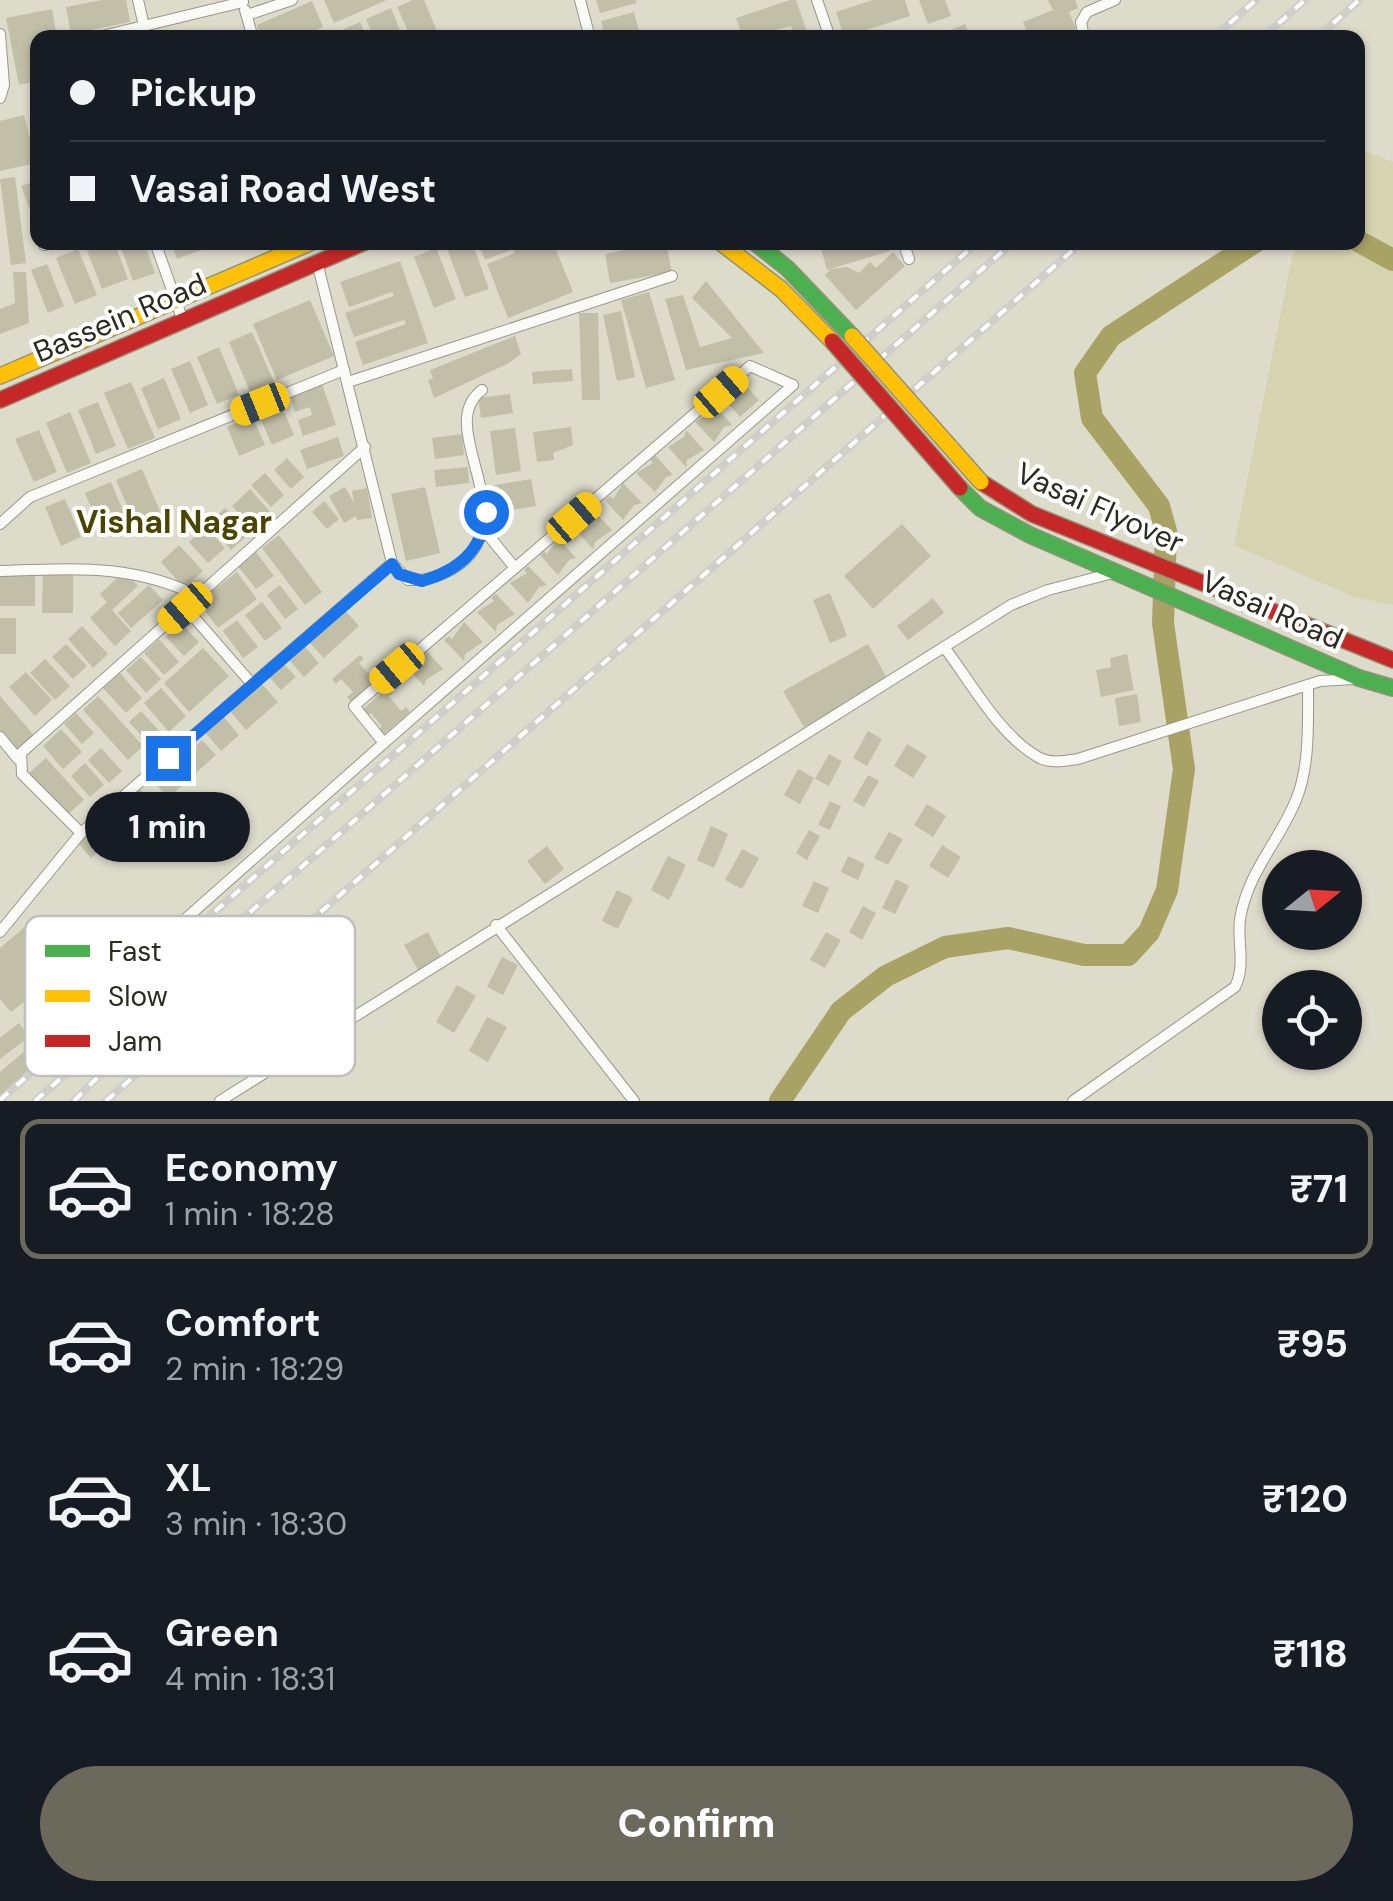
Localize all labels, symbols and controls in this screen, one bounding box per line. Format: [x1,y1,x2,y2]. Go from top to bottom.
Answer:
text: Pickup [130,68,257,118]
text: Vasai Road West [130,164,436,214]
street label: Bassein Road [28,264,212,371]
car [689,361,753,423]
car [227,379,293,429]
street label: Vasai Flyover [1010,453,1190,562]
car [542,487,606,549]
route start [464,490,509,535]
district label: Vishal Nagar [76,501,272,543]
street label: Vasai Road [1195,561,1349,658]
car [153,577,217,639]
car [364,637,430,699]
route end [146,736,191,781]
callout: 1 min [86,793,250,863]
text: 1 min [128,806,207,848]
north arrow [1262,850,1362,950]
map controls [1262,850,1362,1070]
legend [25,916,355,1076]
text: Fast [108,933,162,970]
button: locate [1262,970,1362,1070]
text: Slow [108,978,168,1015]
text: Jam [108,1023,162,1060]
text: Economy [165,1143,338,1193]
icon: car [45,1144,135,1234]
text: ₹71 [1289,1164,1348,1214]
text: 1 min · 18:28 [165,1193,335,1235]
text: Comfort [165,1298,321,1348]
icon: car [45,1299,135,1389]
text: ₹95 [1277,1319,1348,1369]
text: 2 min · 18:29 [165,1348,344,1390]
text: XL [165,1453,212,1503]
icon: car [45,1454,135,1544]
text: ₹120 [1262,1474,1348,1524]
text: 3 min · 18:30 [165,1503,347,1545]
text: Green [165,1608,279,1658]
icon: car [45,1609,135,1699]
text: ₹118 [1273,1629,1348,1679]
text: 4 min · 18:31 [165,1658,335,1700]
button: Confirm [40,1766,1353,1881]

